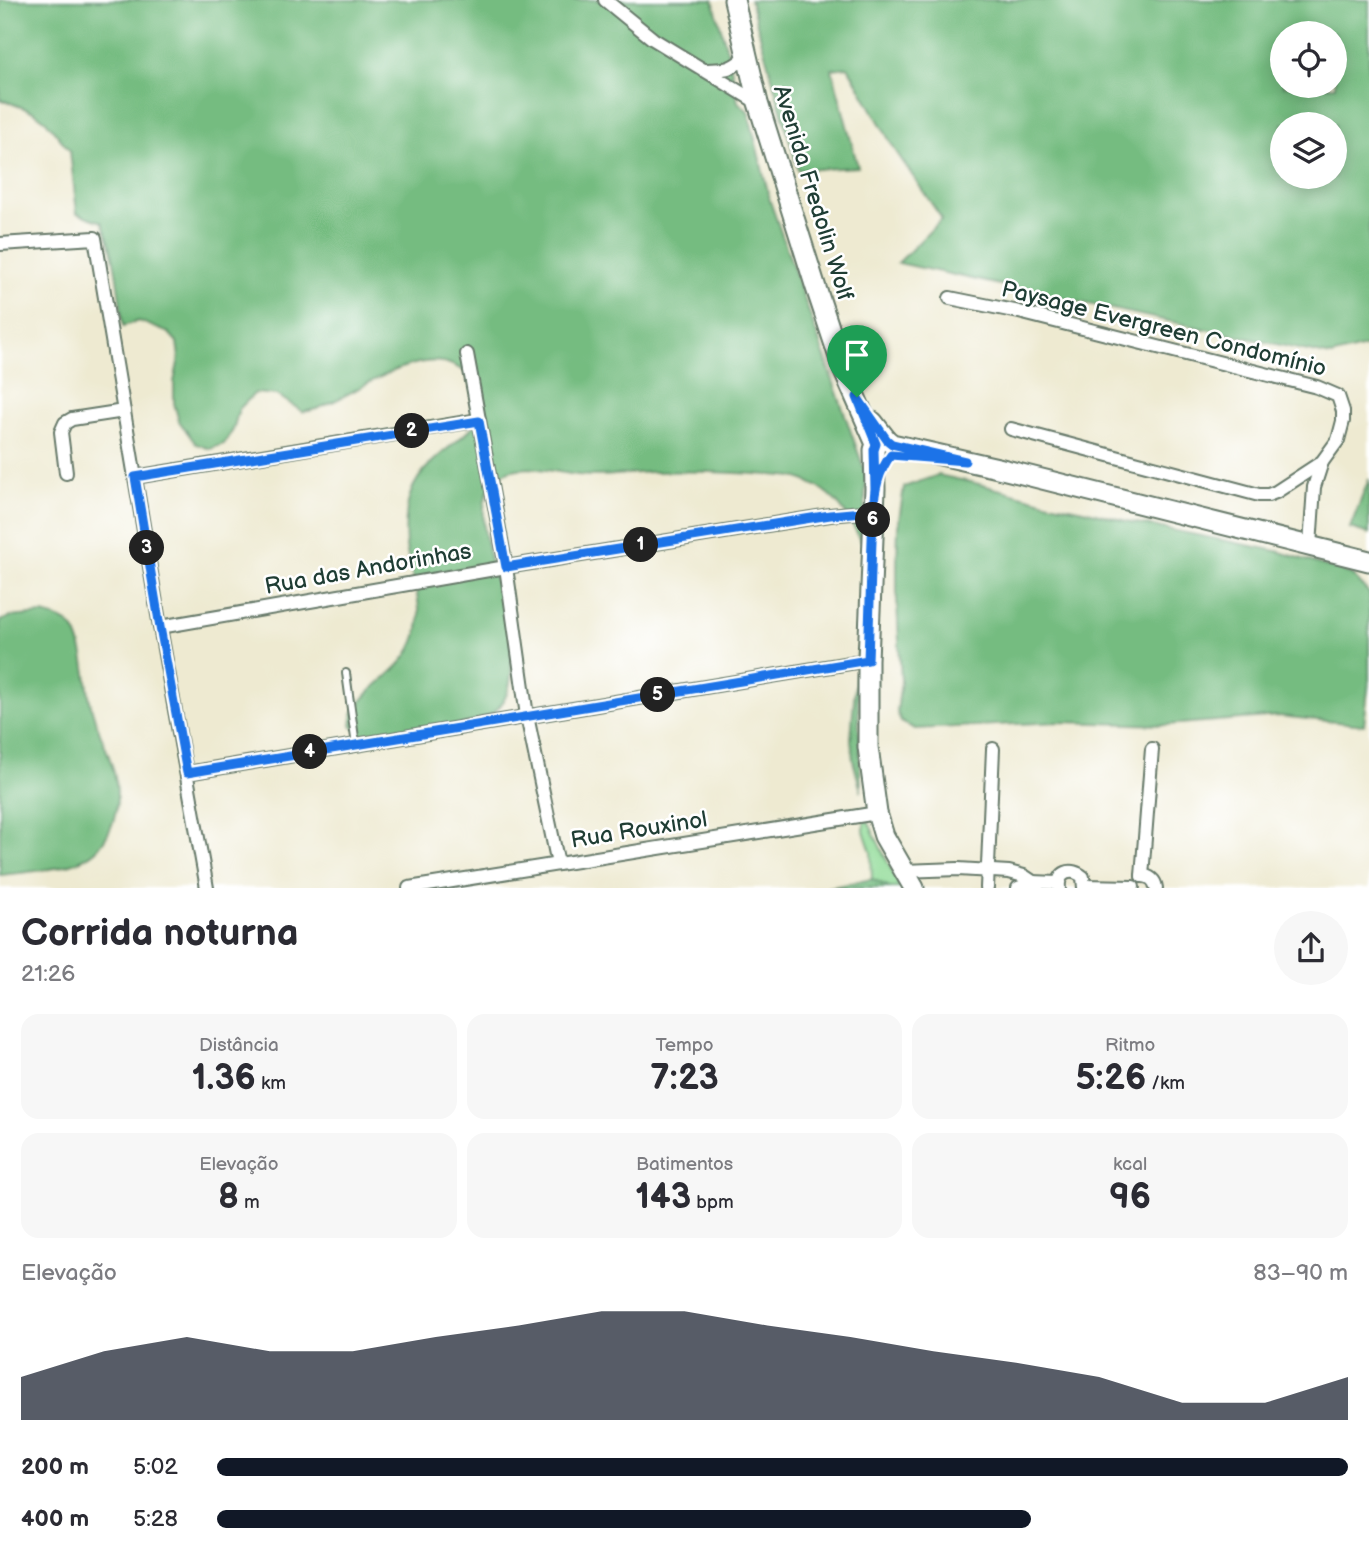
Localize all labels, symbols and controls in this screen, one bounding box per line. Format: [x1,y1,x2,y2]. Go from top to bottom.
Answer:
map controls [1270,21,1347,189]
button: locate [1270,21,1347,98]
street label: Avenida Fredolin Wolf [767,82,859,304]
button: layers [1270,112,1347,189]
street label: Paysage Evergreen Condomínio [999,275,1329,383]
pin [827,325,887,397]
icon: arrive [838,336,876,374]
pin: 2 [394,414,430,448]
text: 2 [406,419,417,442]
pin: 6 [856,503,890,538]
text: 6 [867,508,878,531]
pin: 1 [624,528,658,562]
pin: 3 [130,530,164,566]
text: 1 [637,533,645,556]
text: 3 [141,536,152,559]
street label: Rua das Andorinhas [263,537,473,601]
pin: 5 [640,678,676,712]
text: 5 [652,683,663,706]
pin: 4 [292,734,328,770]
text: 4 [304,740,315,763]
street label: Rua Rouxinol [569,805,709,855]
text: Corrida noturna [21,911,299,956]
button: share [1274,911,1348,985]
text: 21:26 [21,960,75,988]
text: Distância [199,1034,279,1057]
text: Tempo [655,1034,714,1057]
text: Ritmo [1105,1034,1155,1057]
text: 1.36 [192,1057,256,1100]
text: 7:23 [650,1057,719,1100]
text: 5:26 [1075,1057,1146,1100]
text: km [256,1072,286,1095]
text: /km [1146,1072,1185,1095]
text: Elevação [199,1153,278,1176]
text: Batimentos [636,1153,733,1176]
text: kcal [1113,1153,1147,1176]
text: 8 [218,1176,239,1219]
text: 143 [635,1176,691,1219]
text: 96 [1109,1176,1151,1219]
text: m [239,1191,260,1214]
text: bpm [691,1191,734,1214]
text: Elevação [21,1259,117,1287]
text: 83–90 m [1253,1259,1348,1287]
text: 200 m [21,1453,89,1481]
text: 5:02 [133,1453,178,1481]
text: 400 m [21,1505,89,1533]
text: 5:28 [133,1505,178,1533]

